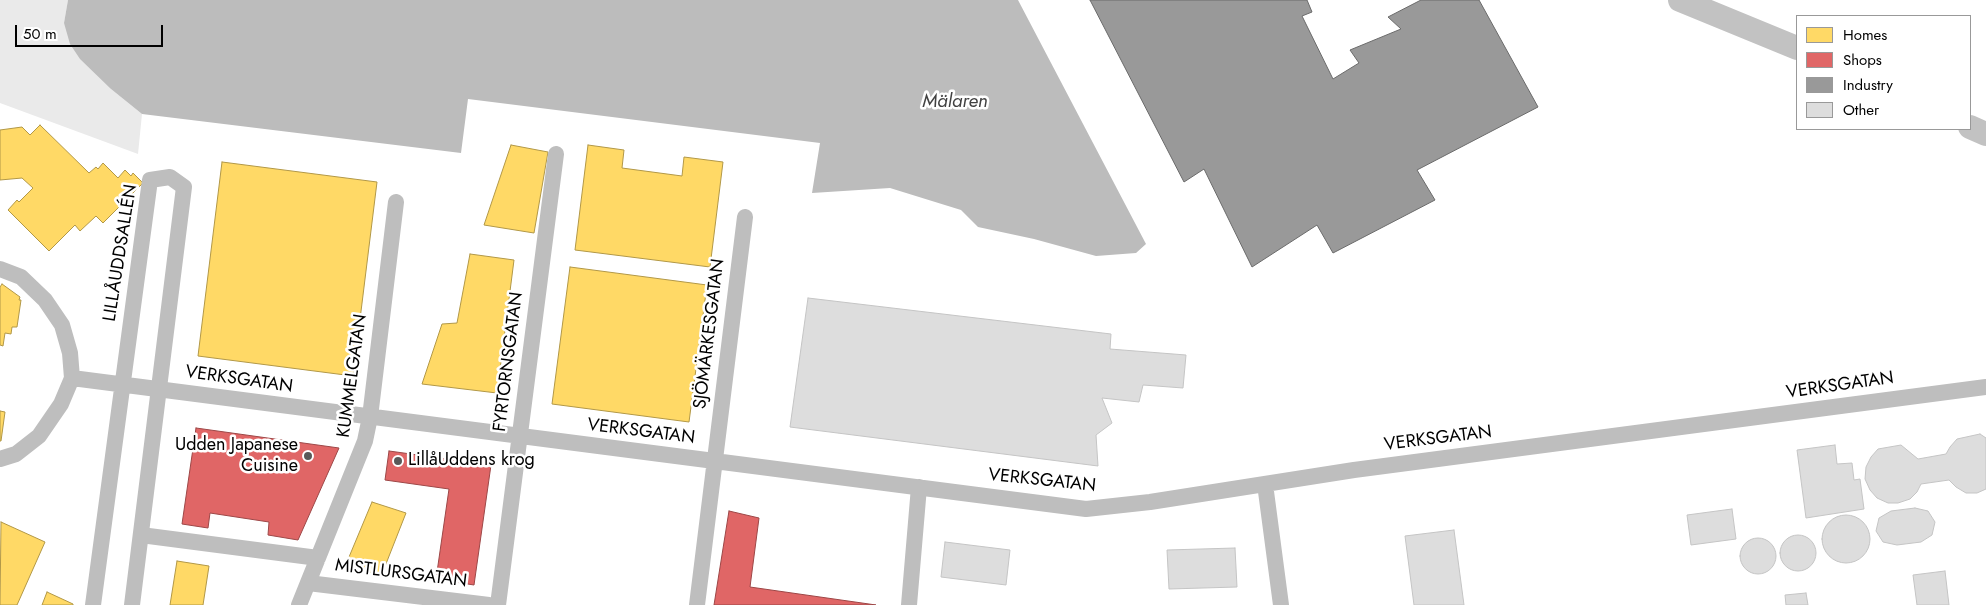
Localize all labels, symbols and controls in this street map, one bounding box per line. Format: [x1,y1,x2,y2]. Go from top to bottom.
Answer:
scale bar [18,15,165,47]
legend [1796,15,1971,130]
text: 50 m [23,23,57,45]
text: Homes [1843,24,1887,46]
text: Shops [1843,49,1882,71]
text: Industry [1843,74,1893,96]
water label: Mälaren [922,91,988,113]
text: Other [1843,99,1879,121]
street label: LILLÅUDDSALLÉN [99,183,143,323]
street label: SJÖMÄRKESGATAN [690,258,730,410]
street label: FYRTORNSGATAN [490,291,528,433]
street label: KUMMELGATAN [334,313,372,439]
street label: VERKSGATAN [184,362,294,398]
street label: VERKSGATAN [1785,368,1895,404]
street label: VERKSGATAN [586,415,696,449]
street label: VERKSGATAN [1383,422,1493,456]
place label: Udden Japanese Cuisine [175,435,298,478]
marker: Udden Japanese Cuisine [302,450,314,462]
place label: LillåUddens krog [408,450,535,472]
marker: LillåUddens krog [392,455,404,467]
street label: VERKSGATAN [987,465,1097,497]
street label: MISTLURSGATAN [334,555,468,593]

